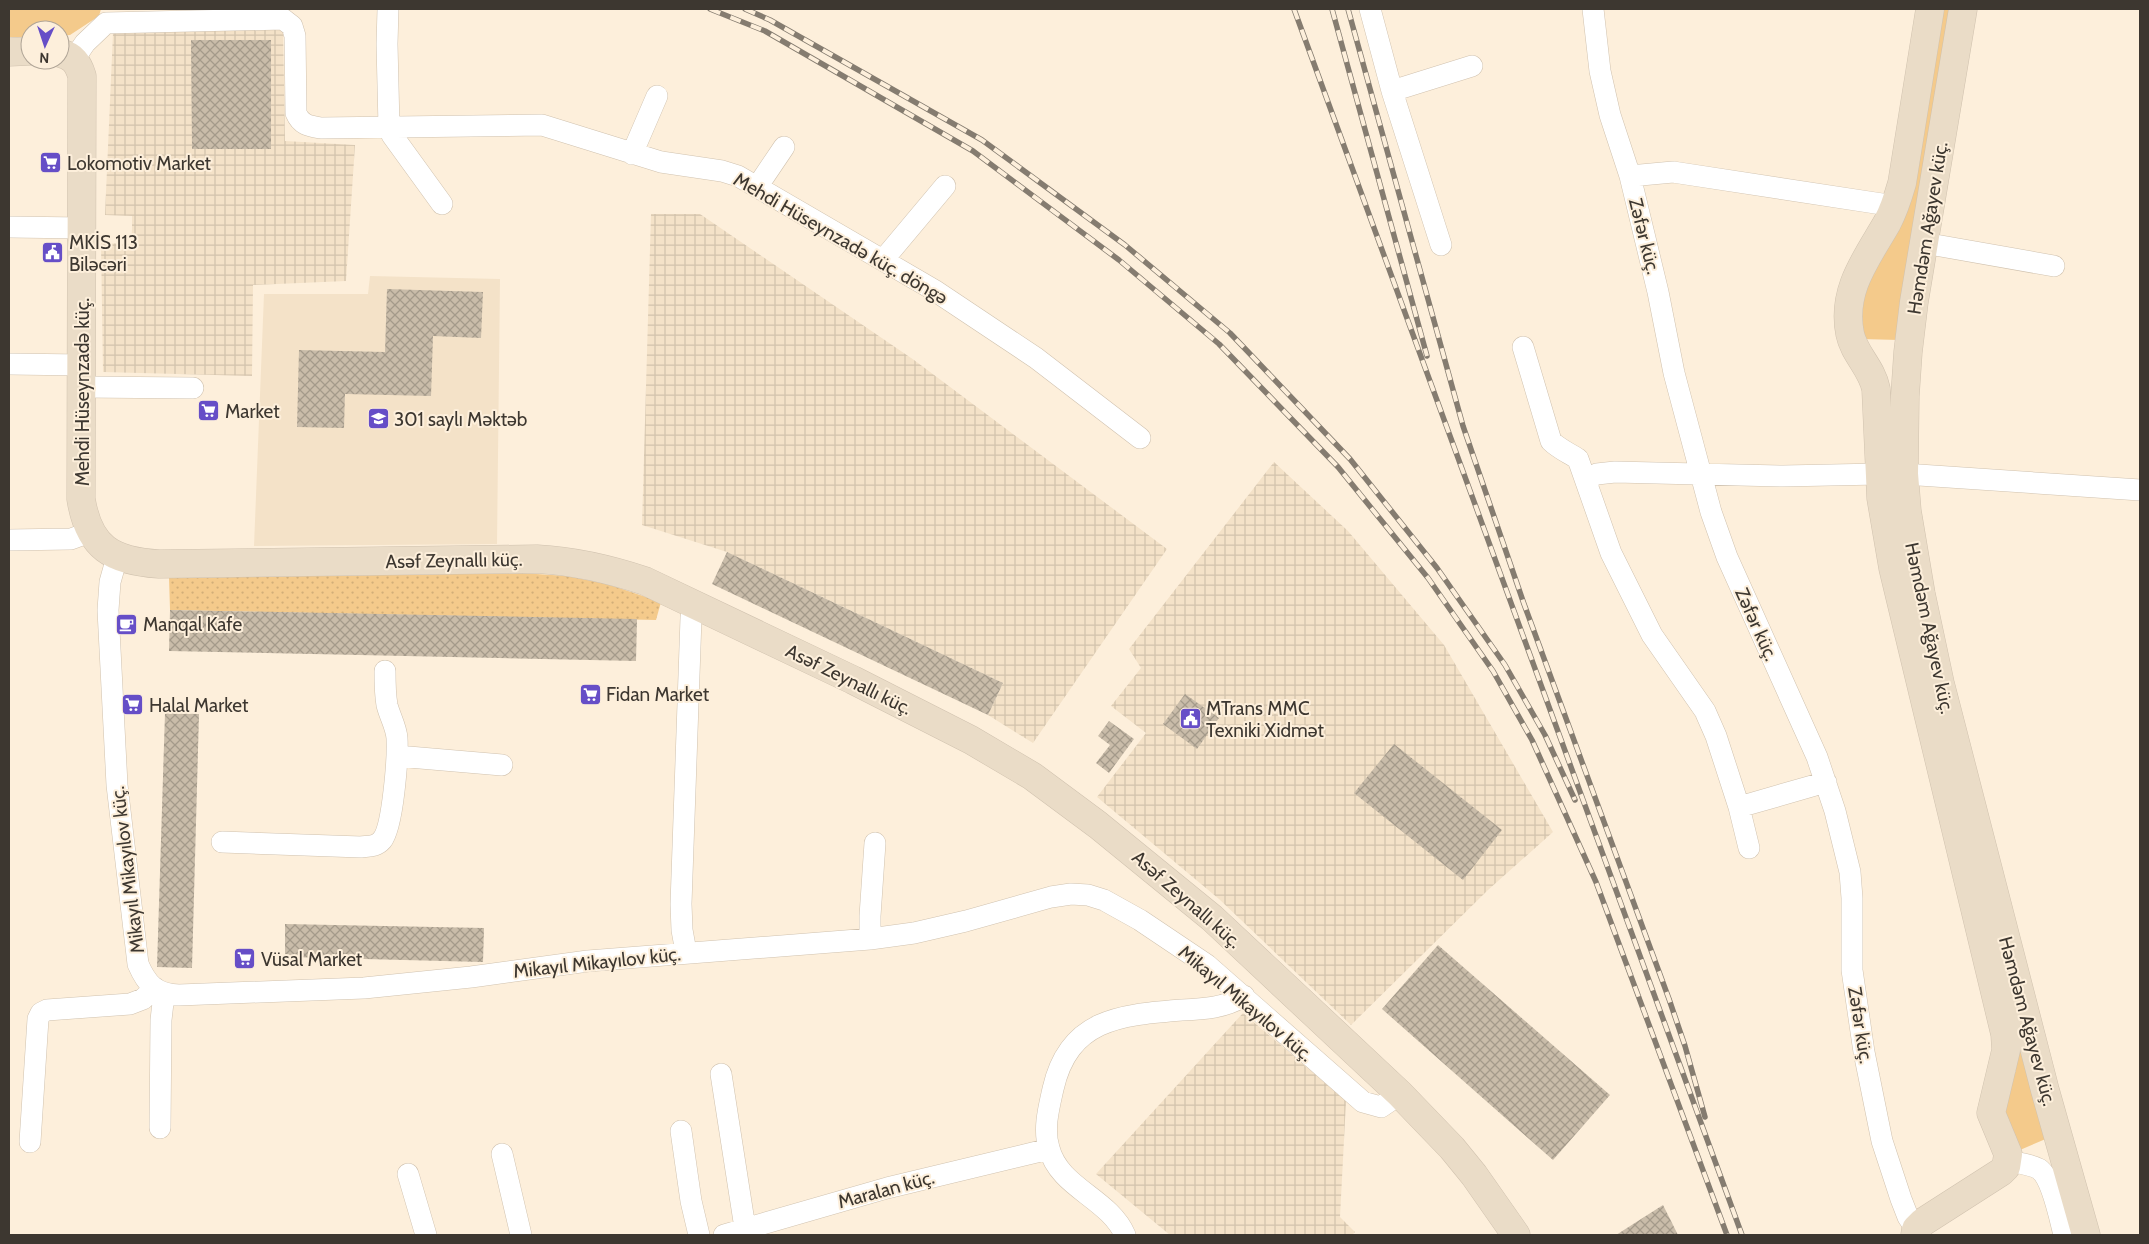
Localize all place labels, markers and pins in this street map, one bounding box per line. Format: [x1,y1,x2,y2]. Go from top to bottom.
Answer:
supermarket icon: Lokomotiv Market [39,151,63,175]
place label: Lokomotiv Market [67,152,212,175]
place label: MKİS 113 Biləcəri [69,231,138,276]
public building icon: MKİS 113 Biləcəri [41,241,65,265]
supermarket icon: Market [197,399,221,423]
place label: Market [225,400,280,423]
school or university icon: 301 saylı Məktəb [366,407,390,431]
place label: 301 saylı Məktəb [394,408,527,431]
cafe icon: Manqal Kafe [115,612,139,636]
place label: Manqal Kafe [143,613,242,636]
supermarket icon: Fidan Market [578,682,602,706]
place label: Fidan Market [606,683,710,706]
supermarket icon: Halal Market [121,693,145,717]
place label: Halal Market [149,694,249,717]
place label: MTrans MMC Texniki Xidmət [1206,697,1324,742]
public building icon: MTrans MMC Texniki Xidmət [1178,707,1202,731]
supermarket icon: Vüsal Market [233,947,257,971]
place label: Vüsal Market [261,948,363,971]

